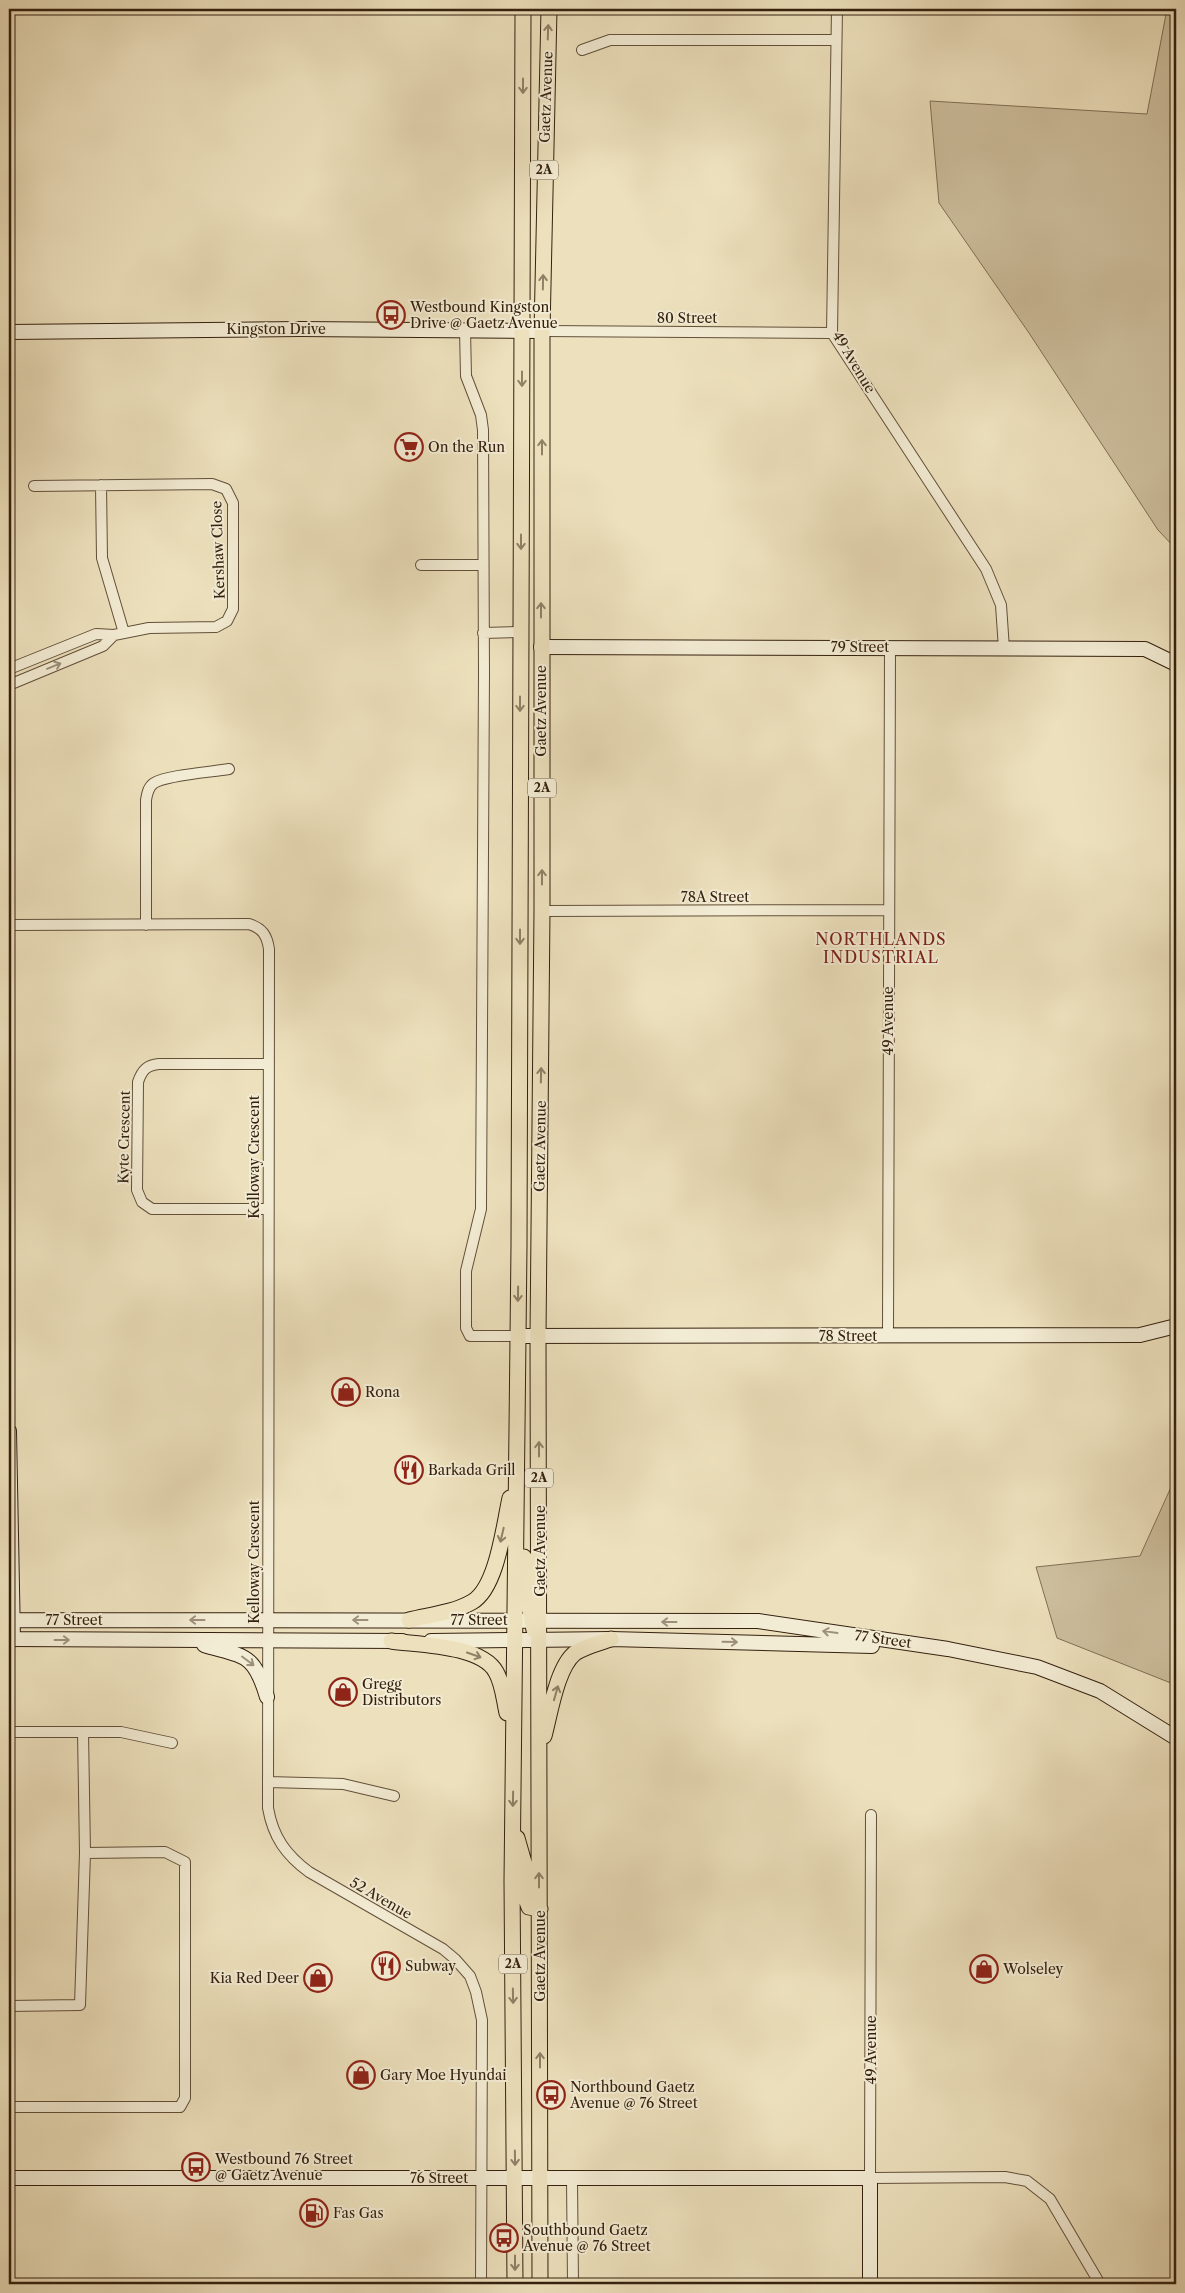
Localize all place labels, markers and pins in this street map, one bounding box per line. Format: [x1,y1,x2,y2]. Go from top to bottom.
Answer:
place label: Westbound Kingston Drive @ Gaetz Avenue [409,298,558,332]
bus stop icon: Westbound Kingston Drive @ Gaetz Avenue [376,300,406,330]
supermarket icon: On the Run [394,432,424,462]
place label: On the Run [428,438,505,456]
shop icon: Rona [331,1377,361,1407]
place label: Rona [365,1383,400,1401]
restaurant icon: Barkada Grill [394,1455,424,1485]
place label: Barkada Grill [428,1461,515,1479]
place label: Gregg Distributors [362,1675,441,1709]
shop icon: Gregg Distributors [328,1677,358,1707]
restaurant icon: Subway [371,1951,401,1981]
shop icon: Wolseley [969,1954,999,1984]
place label: Subway [405,1957,456,1975]
place label: Wolseley [1002,1960,1064,1978]
shop icon: Kia Red Deer [303,1963,333,1993]
place label: Kia Red Deer [210,1969,299,1987]
shop icon: Gary Moe Hyundai [346,2060,376,2090]
place label: Gary Moe Hyundai [380,2066,507,2084]
place label: Northbound Gaetz Avenue @ 76 Street [569,2078,698,2112]
bus stop icon: Northbound Gaetz Avenue @ 76 Street [536,2080,566,2110]
place label: Westbound 76 Street @ Gaetz Avenue [214,2150,353,2184]
bus stop icon: Westbound 76 Street @ Gaetz Avenue [181,2152,211,2182]
fuel station icon: Fas Gas [299,2198,329,2228]
place label: Fas Gas [333,2204,384,2222]
place label: Southbound Gaetz Avenue @ 76 Street [522,2221,651,2255]
bus stop icon: Southbound Gaetz Avenue @ 76 Street [489,2223,519,2253]

